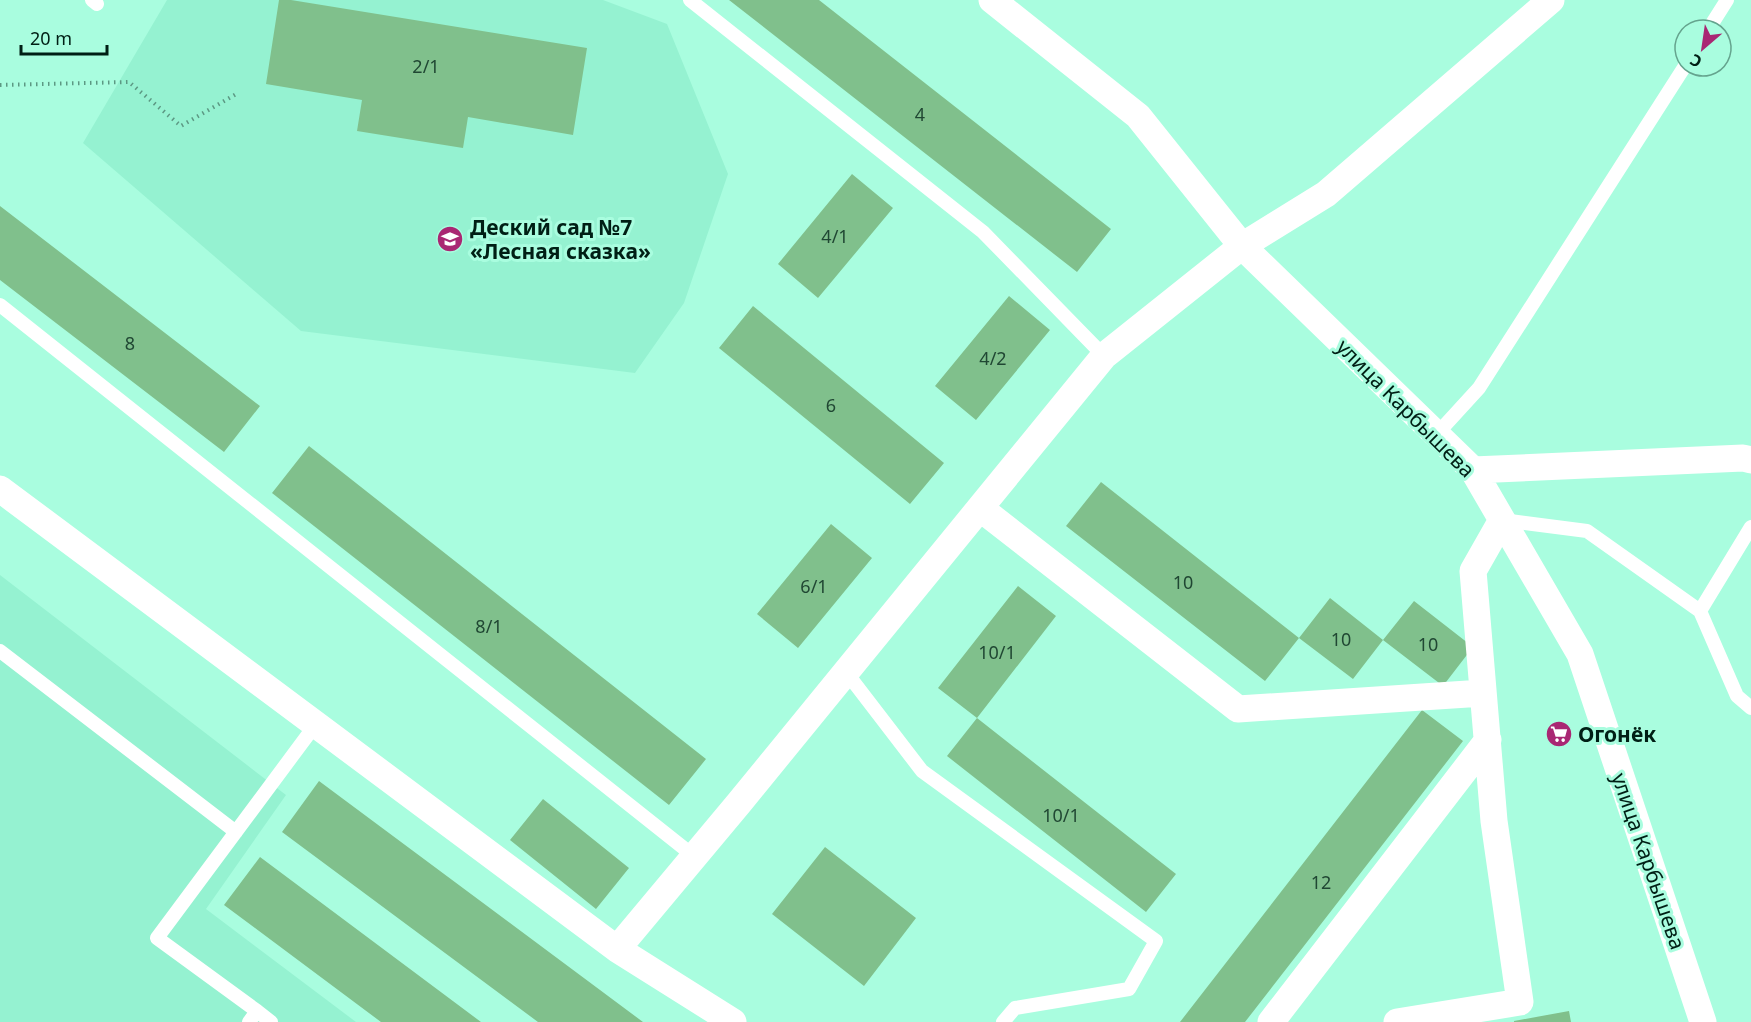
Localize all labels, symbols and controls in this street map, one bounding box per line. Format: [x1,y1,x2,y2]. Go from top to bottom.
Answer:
scale bar [21,18,106,56]
north arrow [1673,18,1733,78]
text: 20 m [30,26,72,50]
text: С [1686,49,1706,73]
house number: 2/1 [412,54,440,78]
house number: 4 [915,102,925,126]
place label: Деский сад №7 «Лесная сказка» [470,213,651,265]
school or university icon: Деский сад №7 «Лесная сказка» [435,224,465,254]
house number: 4/1 [821,224,849,248]
house number: 8 [125,331,135,355]
street label: улица Карбышева [1331,333,1481,483]
house number: 4/2 [979,346,1007,370]
house number: 6 [826,393,836,417]
house number: 10 [1173,570,1193,594]
house number: 6/1 [800,574,828,598]
house number: 8/1 [475,614,503,638]
house number: 10 [1331,627,1351,651]
house number: 10 [1418,632,1438,656]
house number: 10/1 [978,640,1016,664]
supermarket icon: Огонёк [1544,719,1574,749]
place label: Огонёк [1578,720,1656,748]
street label: улица Карбышева [1606,769,1692,953]
house number: 10/1 [1042,803,1080,827]
house number: 12 [1311,870,1331,894]

